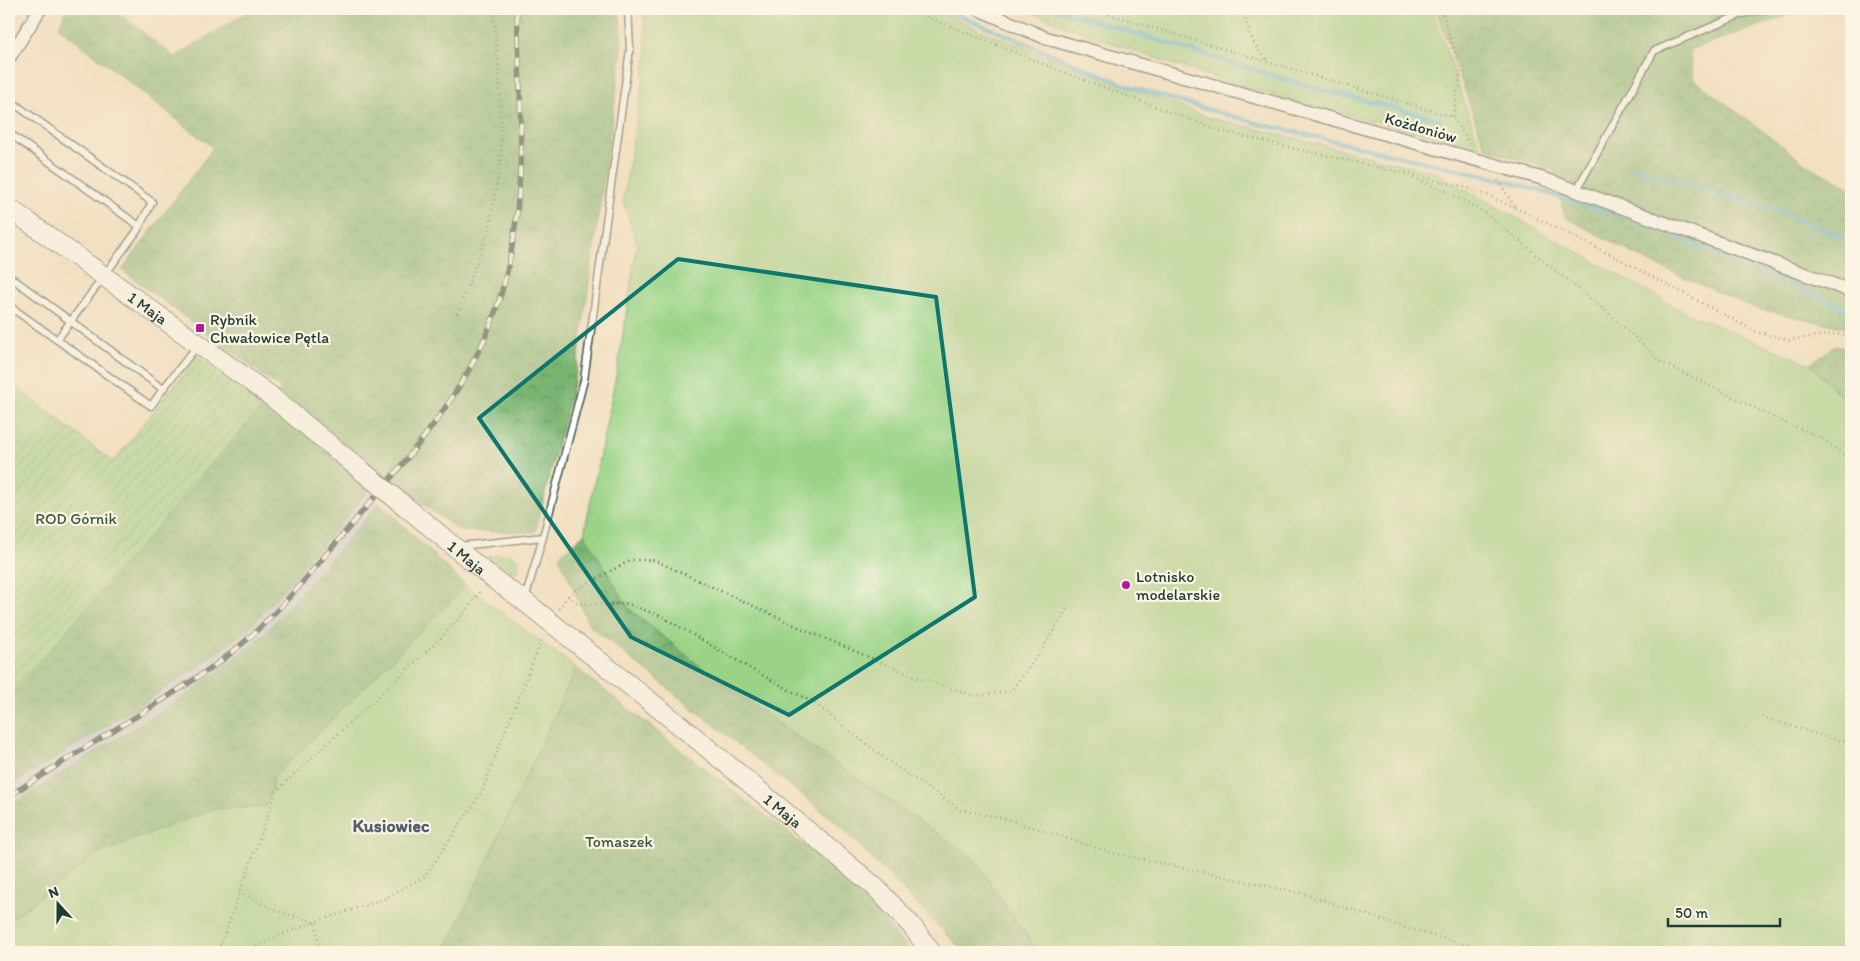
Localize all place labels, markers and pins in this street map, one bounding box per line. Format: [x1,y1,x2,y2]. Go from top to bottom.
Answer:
place label: Rybnik Chwałowice Pętla [210,310,329,347]
marker: Rybnik Chwałowice Pętla [194,322,206,334]
place label: Lotnisko modelarskie [1136,567,1220,604]
marker: Lotnisko modelarskie [1120,579,1132,591]

